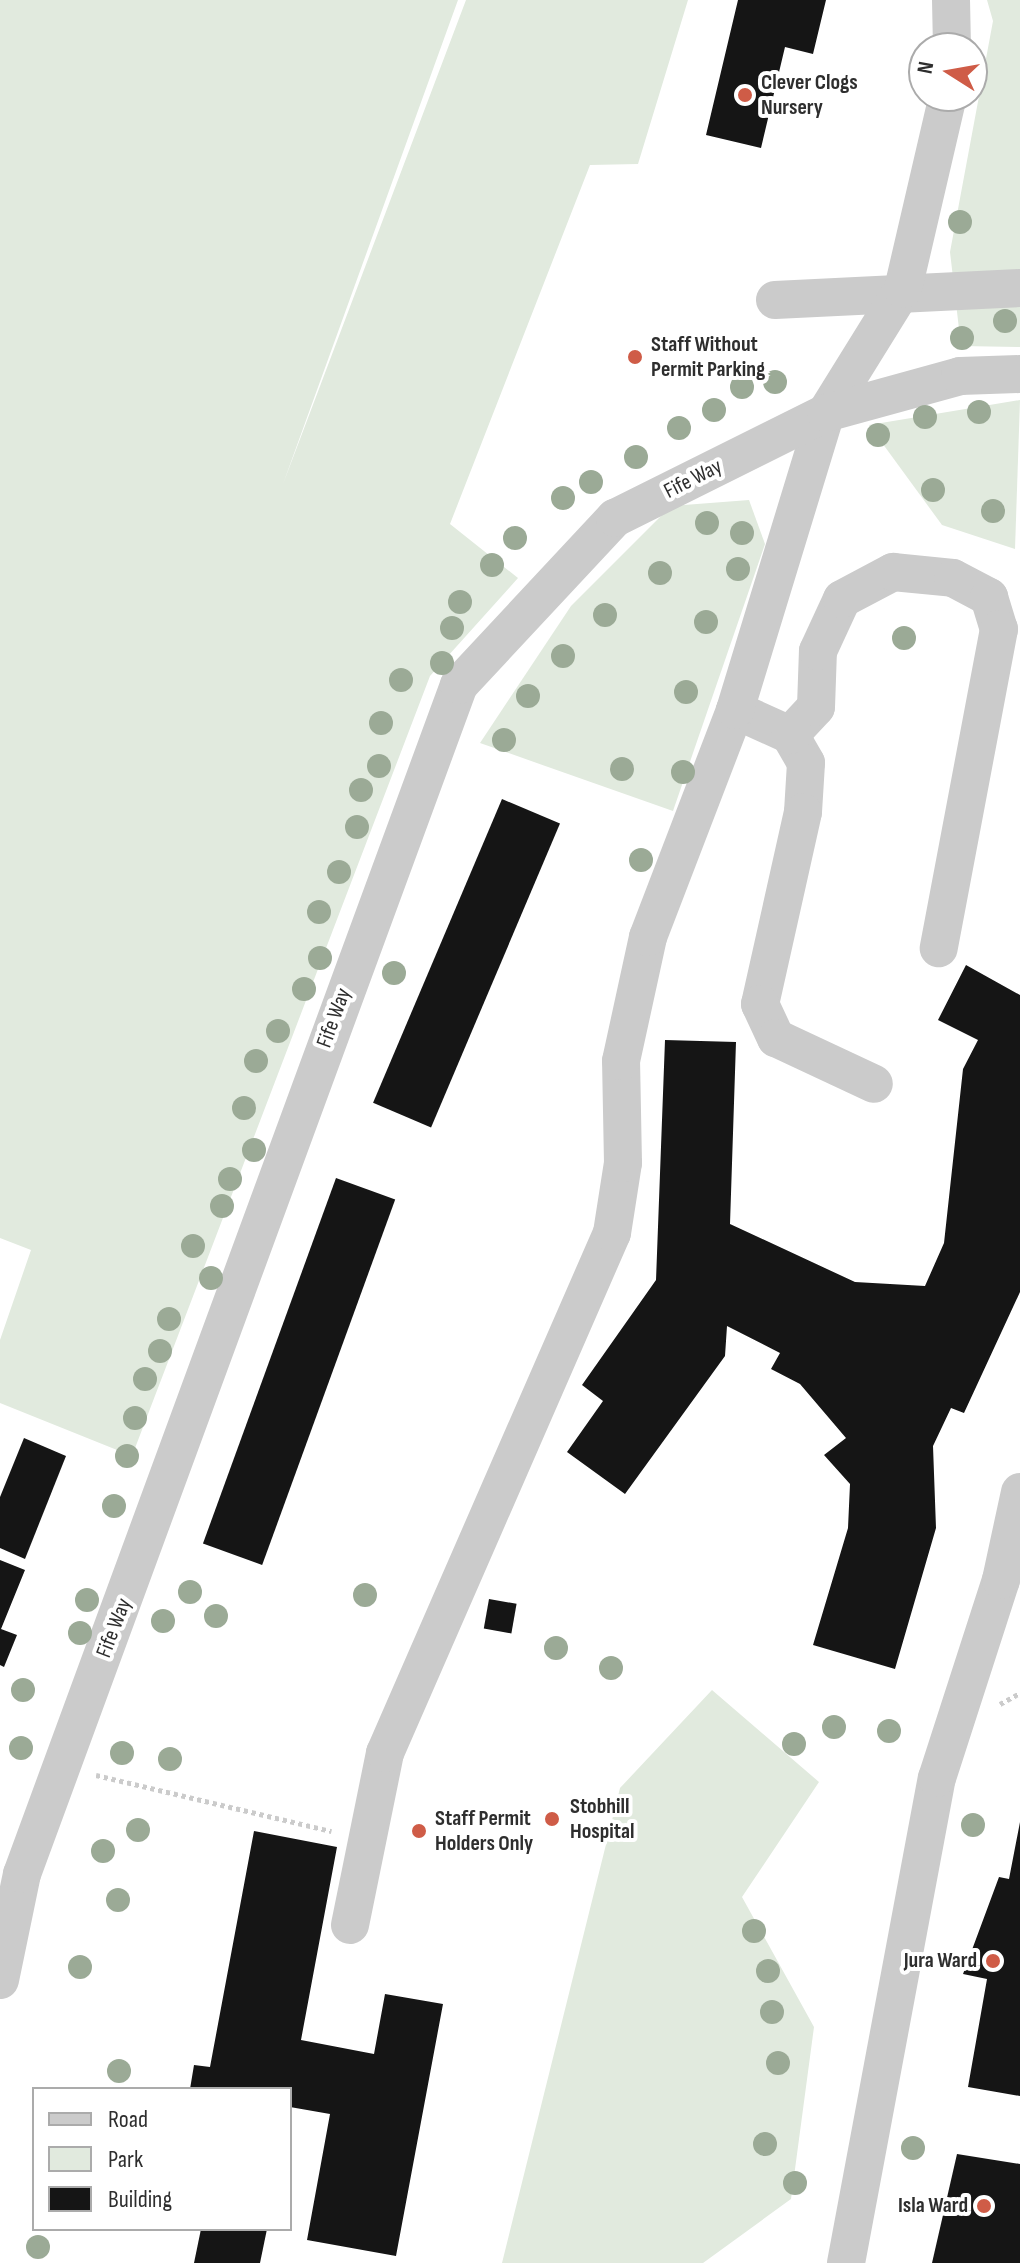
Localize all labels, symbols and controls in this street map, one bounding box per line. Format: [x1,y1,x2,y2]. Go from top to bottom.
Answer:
north arrow [908,32,988,112]
text: N [912,59,940,76]
place label: Clever Clogs Nursery [761,69,858,120]
marker: Clever Clogs Nursery [736,86,754,104]
place label: Staff Without Permit Parking [651,331,765,382]
marker: Staff Without Permit Parking [626,348,644,366]
street label: Fife Way [660,453,726,505]
street label: Fife Way [311,985,357,1051]
street label: Fife Way [91,1595,137,1661]
place label: Stobhill Hospital [570,1793,634,1844]
place label: Staff Permit Holders Only [435,1805,533,1856]
marker: Stobhill Hospital [541,1808,563,1830]
marker: Staff Permit Holders Only [410,1822,428,1840]
place label: Jura Ward [904,1948,977,1974]
marker: Jura Ward [984,1952,1002,1970]
legend [32,2087,292,2231]
text: Road [108,2105,148,2134]
text: Park [108,2145,143,2174]
text: Building [108,2185,172,2214]
place label: Isla Ward [898,2193,968,2219]
marker: Isla Ward [975,2197,993,2215]

